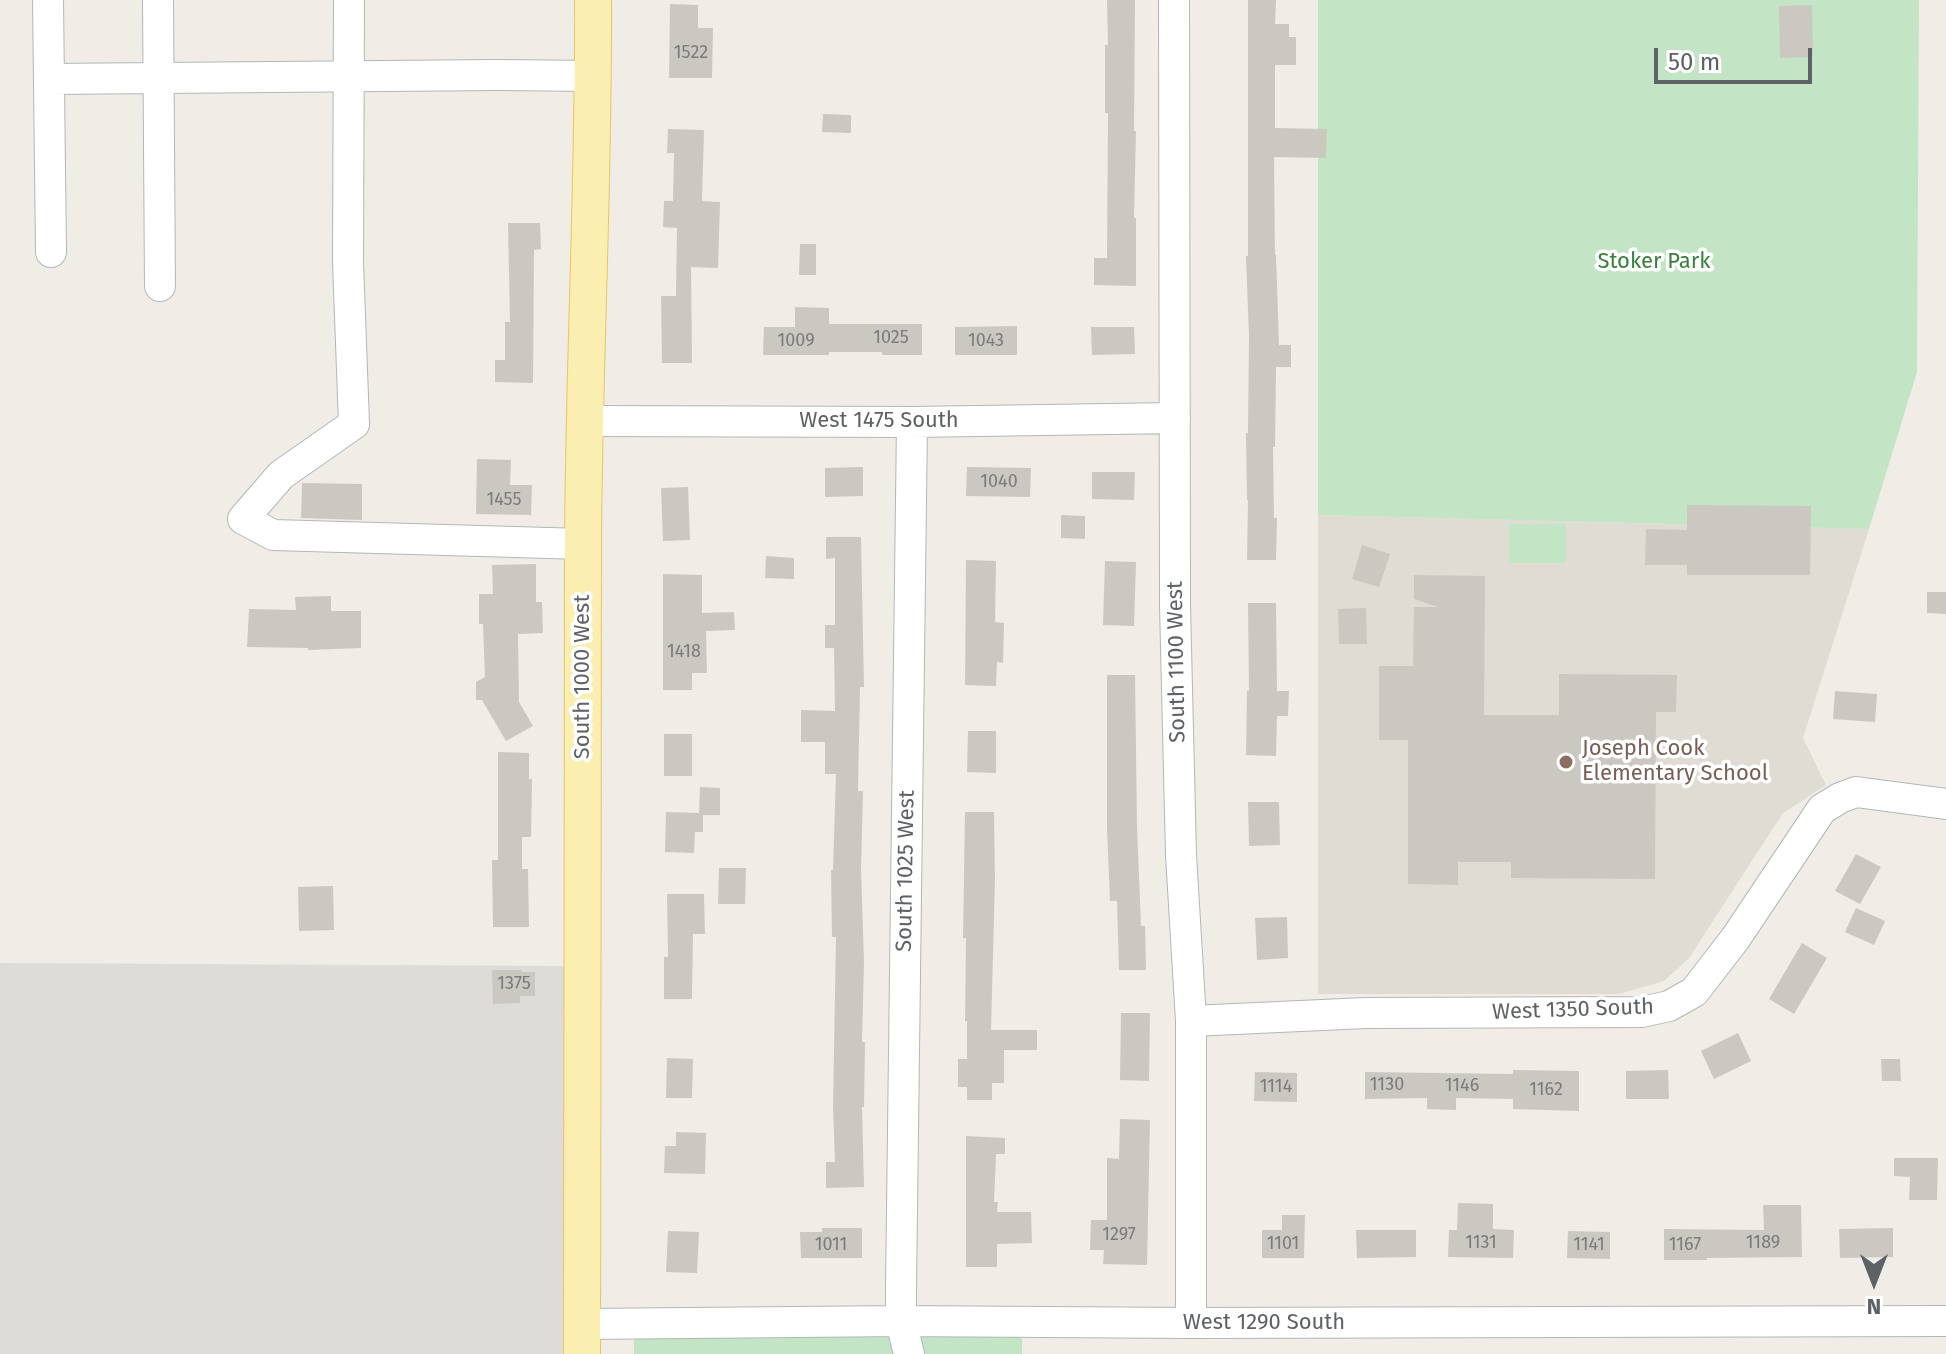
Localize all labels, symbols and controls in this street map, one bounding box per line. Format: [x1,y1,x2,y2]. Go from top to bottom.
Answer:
scale bar [1658,32,1816,82]
house number: 1522 [674,42,708,64]
text: 50 m [1668,48,1720,76]
park label: Stoker Park [1597,249,1711,275]
house number: 1025 [873,327,909,349]
house number: 1009 [777,330,815,352]
house number: 1043 [968,330,1004,352]
street label: West 1475 South [799,408,959,434]
house number: 1040 [980,471,1018,493]
house number: 1455 [486,489,522,511]
street label: South 1100 West [1162,581,1192,743]
street label: South 1000 West [570,595,596,759]
house number: 1418 [667,641,701,663]
place label: Joseph Cook Elementary School [1582,736,1768,788]
marker: Joseph Cook Elementary School [1557,753,1575,771]
street label: South 1025 West [891,790,921,952]
house number: 1375 [497,973,531,995]
street label: West 1350 South [1492,994,1654,1026]
house number: 1130 [1370,1074,1404,1096]
house number: 1146 [1445,1075,1479,1097]
house number: 1114 [1260,1076,1292,1098]
house number: 1162 [1529,1079,1563,1101]
house number: 1297 [1102,1224,1136,1246]
house number: 1131 [1465,1232,1497,1254]
house number: 1189 [1746,1232,1780,1254]
house number: 1101 [1267,1233,1299,1255]
house number: 1011 [815,1234,847,1256]
house number: 1141 [1573,1234,1605,1256]
house number: 1167 [1669,1234,1701,1256]
north arrow [1834,1242,1914,1322]
text: N [1867,1293,1881,1320]
street label: West 1290 South [1183,1310,1345,1336]

